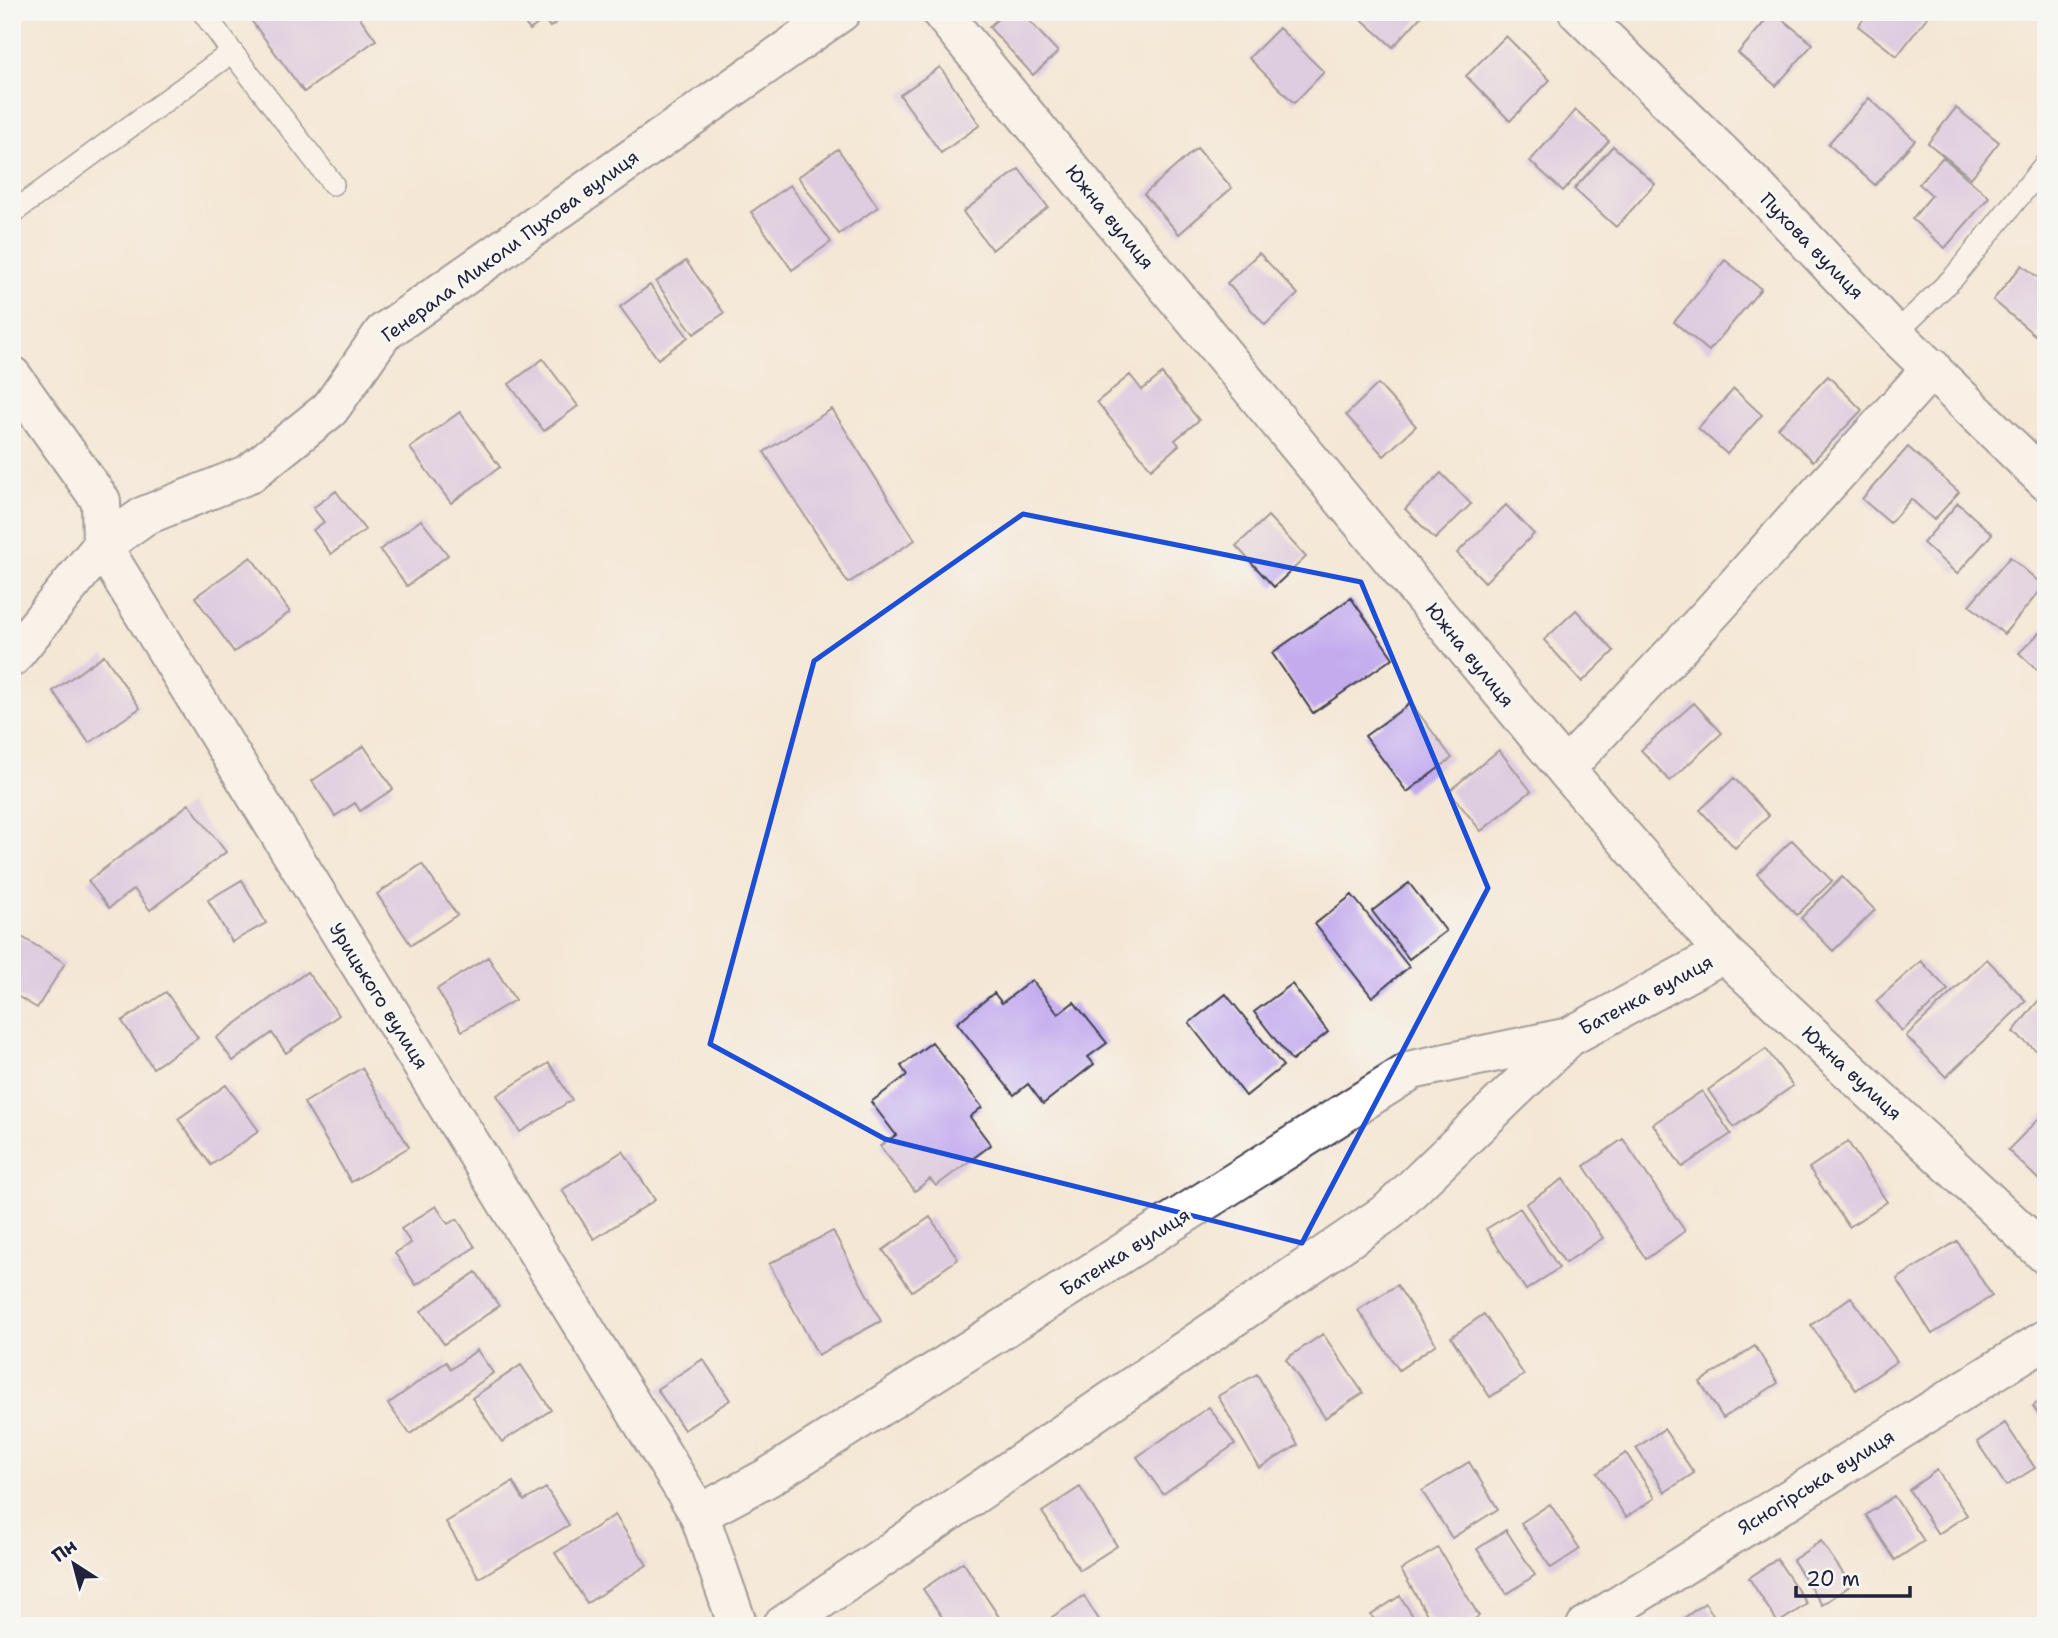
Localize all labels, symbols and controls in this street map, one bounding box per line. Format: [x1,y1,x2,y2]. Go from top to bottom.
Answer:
street label: Генерала Миколи Пухова вулиця [376,144,644,348]
street label: Южна вулиця [1060,159,1160,275]
street label: Пухова вулиця [1755,187,1869,305]
street label: Южна вулиця [1420,597,1520,713]
street label: Урицького вулиця [324,918,434,1074]
street label: Батенка вулиця [1575,949,1717,1041]
street label: Южна вулиця [1797,1020,1907,1126]
street label: Батенка вулиця [1056,1202,1194,1302]
street label: Ясногірська вулиця [1733,1424,1899,1540]
north arrow [38,1530,108,1600]
text: Пн [47,1533,82,1568]
scale bar [1796,1554,1909,1598]
text: 20 m [1806,1565,1860,1593]

